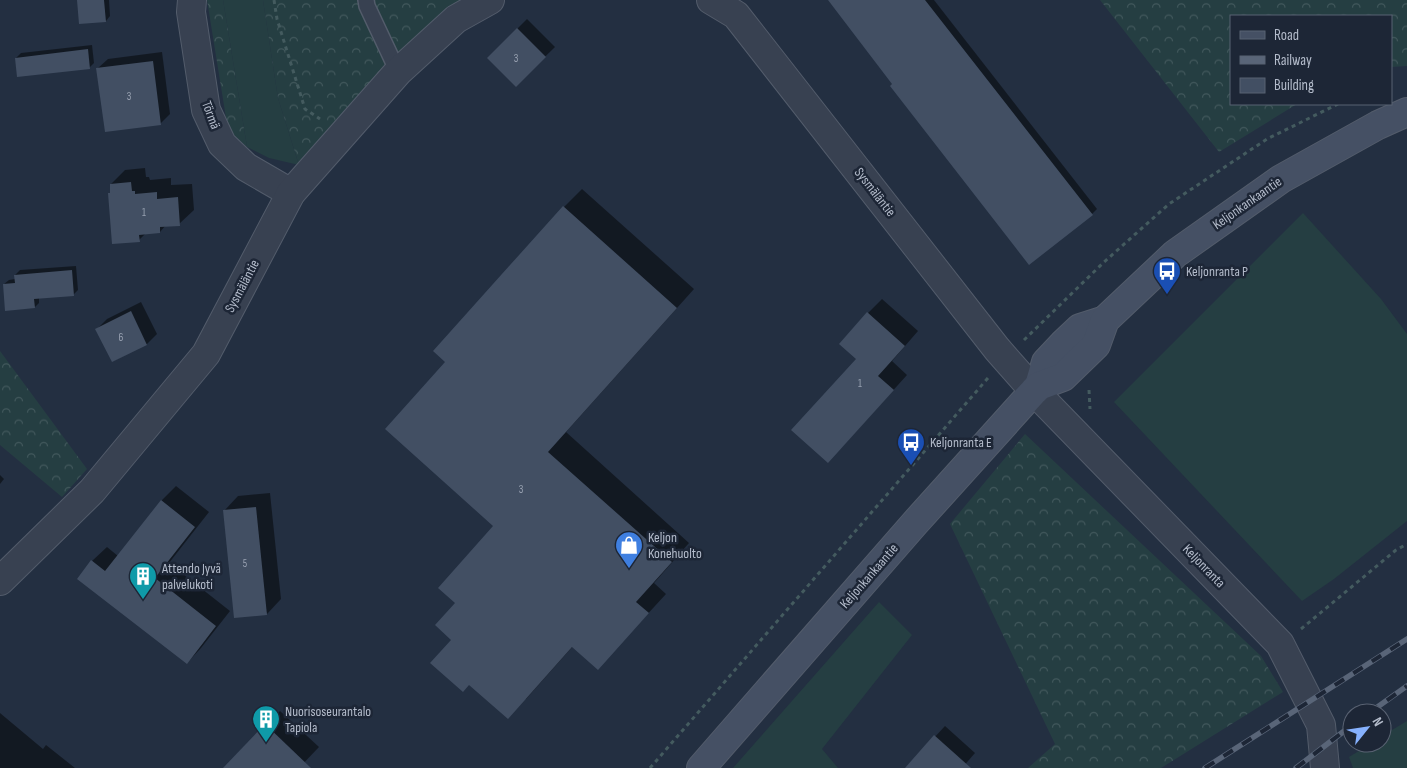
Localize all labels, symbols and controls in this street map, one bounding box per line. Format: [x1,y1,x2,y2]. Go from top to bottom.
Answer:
legend [1230,15,1392,105]
text: Road [1274,26,1299,45]
text: Railway [1274,51,1312,70]
house number: 3 [514,52,519,65]
text: Building [1274,76,1314,95]
house number: 3 [127,90,132,103]
street label: Törmä [198,98,224,132]
street label: Sysmäläntie [851,164,899,220]
street label: Keljonkankaantie [1209,173,1285,233]
house number: 1 [142,206,146,219]
bus stop icon: Keljonranta P [1152,256,1182,295]
street label: Sysmäläntie [221,257,263,315]
place label: Keljonranta P [1186,263,1248,280]
house number: 6 [119,331,124,344]
house number: 1 [858,377,862,390]
bus stop icon: Keljonranta E [896,427,926,466]
place label: Keljonranta E [930,434,992,451]
house number: 3 [519,483,524,496]
place label: Keljon Konehuolto [648,529,702,562]
shop icon: Keljon Konehuolto [614,530,644,569]
street label: Keljonkankaantie [836,540,902,612]
street label: Keljonranta [1179,541,1229,591]
house number: 5 [243,557,247,570]
place label: Attendo Jyvä palvelukoti [161,560,221,593]
building icon: Attendo Jyvä palvelukoti [128,561,158,600]
place label: Nuorisoseurantalo Tapiola [285,703,371,736]
north arrow [1342,703,1392,753]
building icon: Nuorisoseurantalo Tapiola [251,704,281,743]
text: N [1369,714,1387,729]

